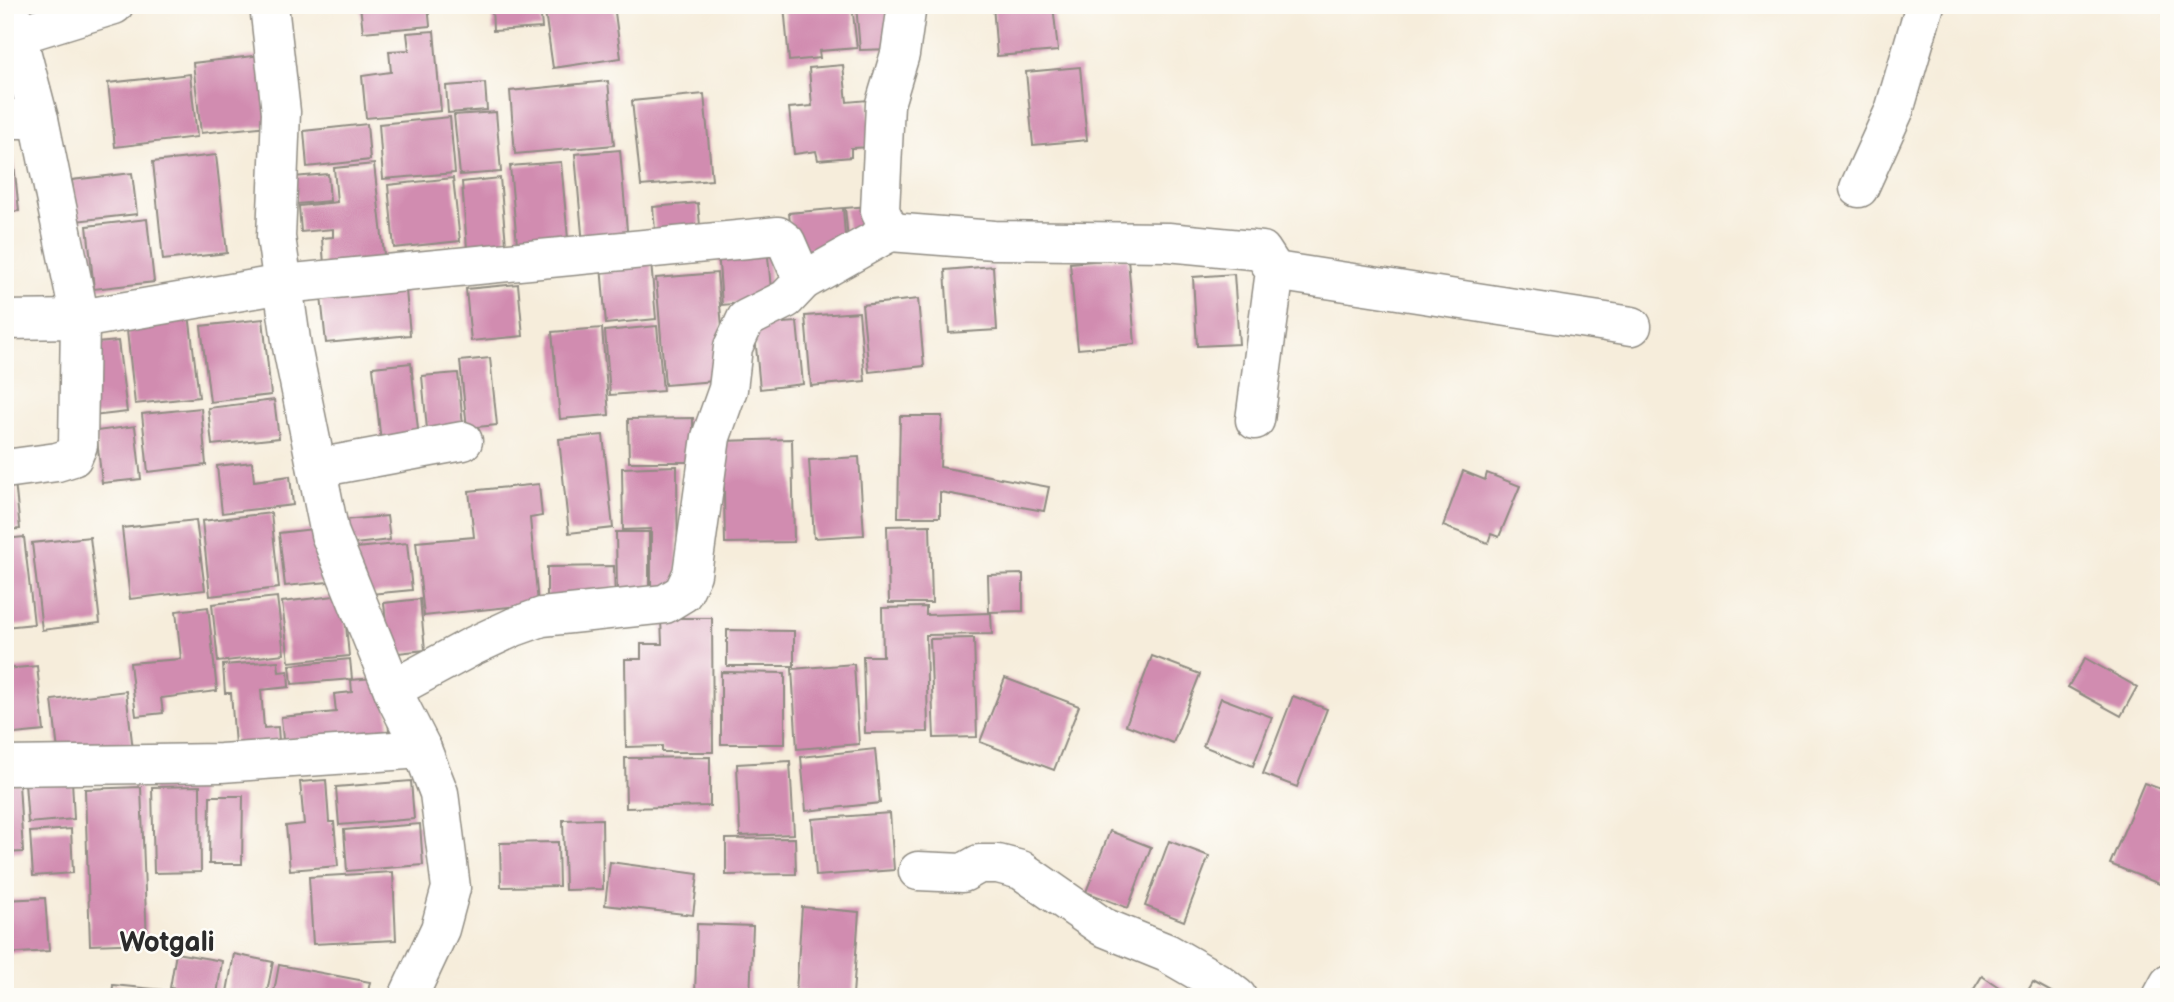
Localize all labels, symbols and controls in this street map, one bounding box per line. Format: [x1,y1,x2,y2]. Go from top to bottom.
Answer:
district label: Wotgali [119,926,215,959]

